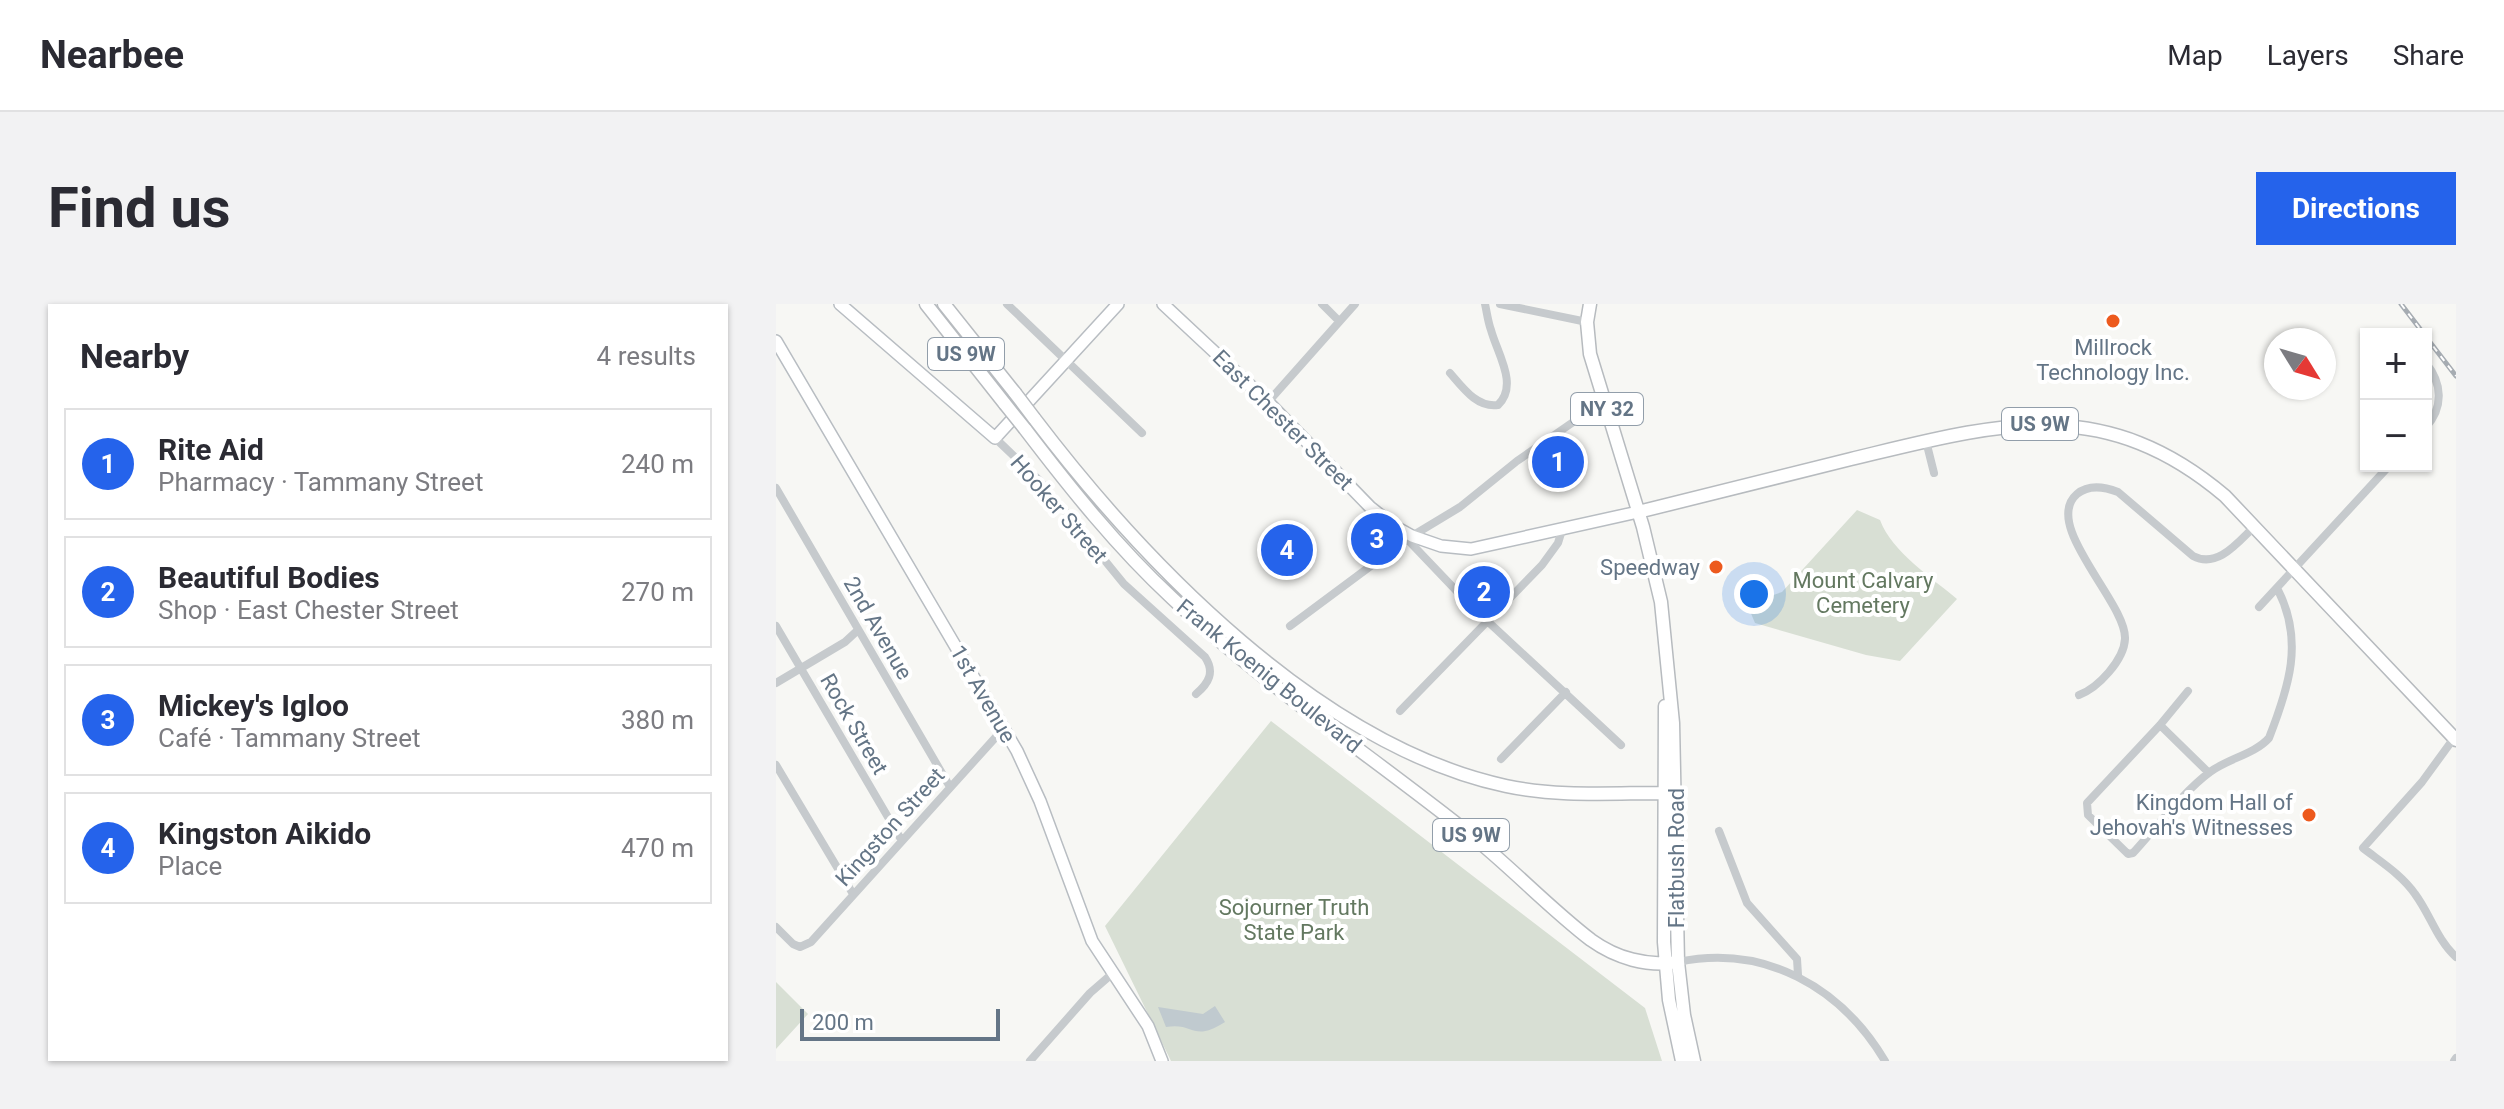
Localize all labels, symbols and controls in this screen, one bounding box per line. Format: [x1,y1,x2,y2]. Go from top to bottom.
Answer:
text: Nearbee [40,33,184,77]
text: Map [2167,39,2223,72]
text: Layers [2267,39,2349,72]
text: Share [2393,39,2464,72]
button: Directions [2256,172,2456,245]
text: Find us [48,175,231,241]
marker: Millrock Technology Inc. [2104,312,2122,330]
north arrow [2264,328,2336,400]
map controls [2360,328,2432,472]
button: + [2360,328,2432,400]
place label: Millrock Technology Inc. [2036,335,2190,385]
text: Nearby [80,336,189,376]
road number: US 9W [928,338,1004,370]
text: 4 results [597,341,696,371]
street label: East Chester Street [1208,345,1358,495]
road number: NY 32 [1571,393,1643,425]
button: − [2360,400,2432,472]
road number: US 9W [2002,408,2078,440]
text: Rite Aid [158,432,264,467]
pin: 1 [1532,432,1584,492]
text: 1 [101,449,115,479]
text: 240 m [621,449,694,479]
street label: Hooker Street [1005,450,1113,568]
text: Pharmacy · Tammany Street [158,467,483,497]
pin: 3 [1351,509,1403,569]
pin: 4 [1261,520,1313,580]
place label: Speedway [1600,555,1701,580]
marker: Speedway [1707,558,1725,576]
text: Beautiful Bodies [158,560,380,595]
pin: 2 [1458,562,1510,622]
park label: Mount Calvary Cemetery [1793,568,1934,618]
street label: 2nd Avenue [839,572,917,684]
your location [1734,574,1774,614]
text: 2 [101,577,115,607]
text: 270 m [621,577,694,607]
street label: Frank Koenig Boulevard [1172,594,1366,758]
text: Shop · East Chester Street [158,595,459,625]
street label: 1st Avenue [945,641,1021,747]
street label: Rock Street [815,669,893,779]
text: Mickey's Igloo [158,688,349,723]
text: 3 [101,705,115,735]
text: 380 m [621,705,694,735]
text: Café · Tammany Street [158,723,420,753]
street label: Kingston Street [830,763,950,891]
street label: Flatbush Road [1664,788,1689,928]
place label: Kingdom Hall of Jehovah's Witnesses [2090,790,2293,840]
marker: Kingdom Hall of Jehovah's Witnesses [2300,806,2318,824]
text: Kingston Aikido [158,816,371,851]
road number: US 9W [1433,819,1509,851]
text: 4 [101,833,115,863]
text: 470 m [621,833,694,863]
text: Place [158,851,222,881]
park label: Sojourner Truth State Park [1219,895,1369,945]
scale bar [800,1005,1000,1041]
text: 200 m [812,1010,874,1035]

